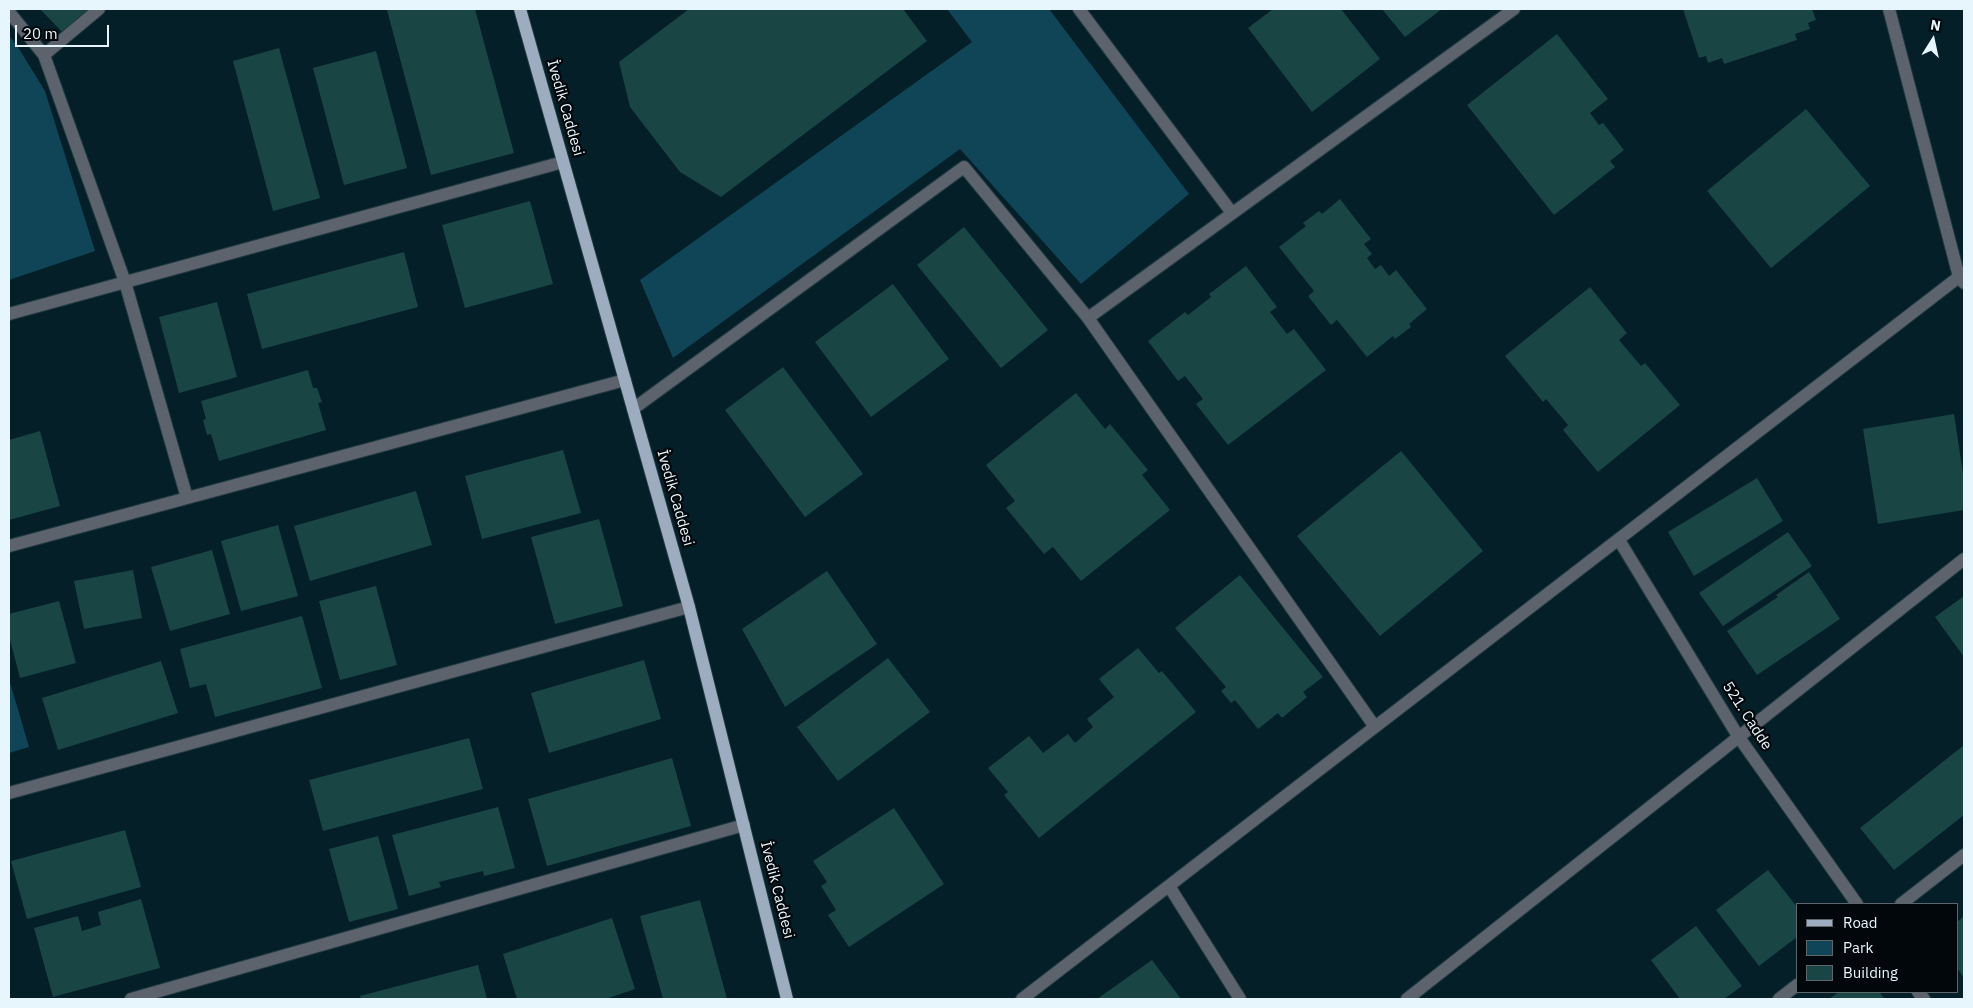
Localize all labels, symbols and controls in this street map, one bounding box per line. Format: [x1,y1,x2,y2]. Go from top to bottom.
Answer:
scale bar [18,15,111,47]
north arrow [1908,15,1958,65]
text: N [1929,15,1942,35]
text: 20 m [23,24,58,43]
street label: İvedik Caddesi [543,58,587,158]
street label: İvedik Caddesi [653,448,697,548]
street label: 521. Cadde [1718,679,1776,753]
street label: İvedik Caddesi [756,840,798,940]
legend [1796,903,1958,993]
text: Road [1843,913,1878,932]
text: Park [1843,938,1873,957]
text: Building [1843,963,1898,982]

